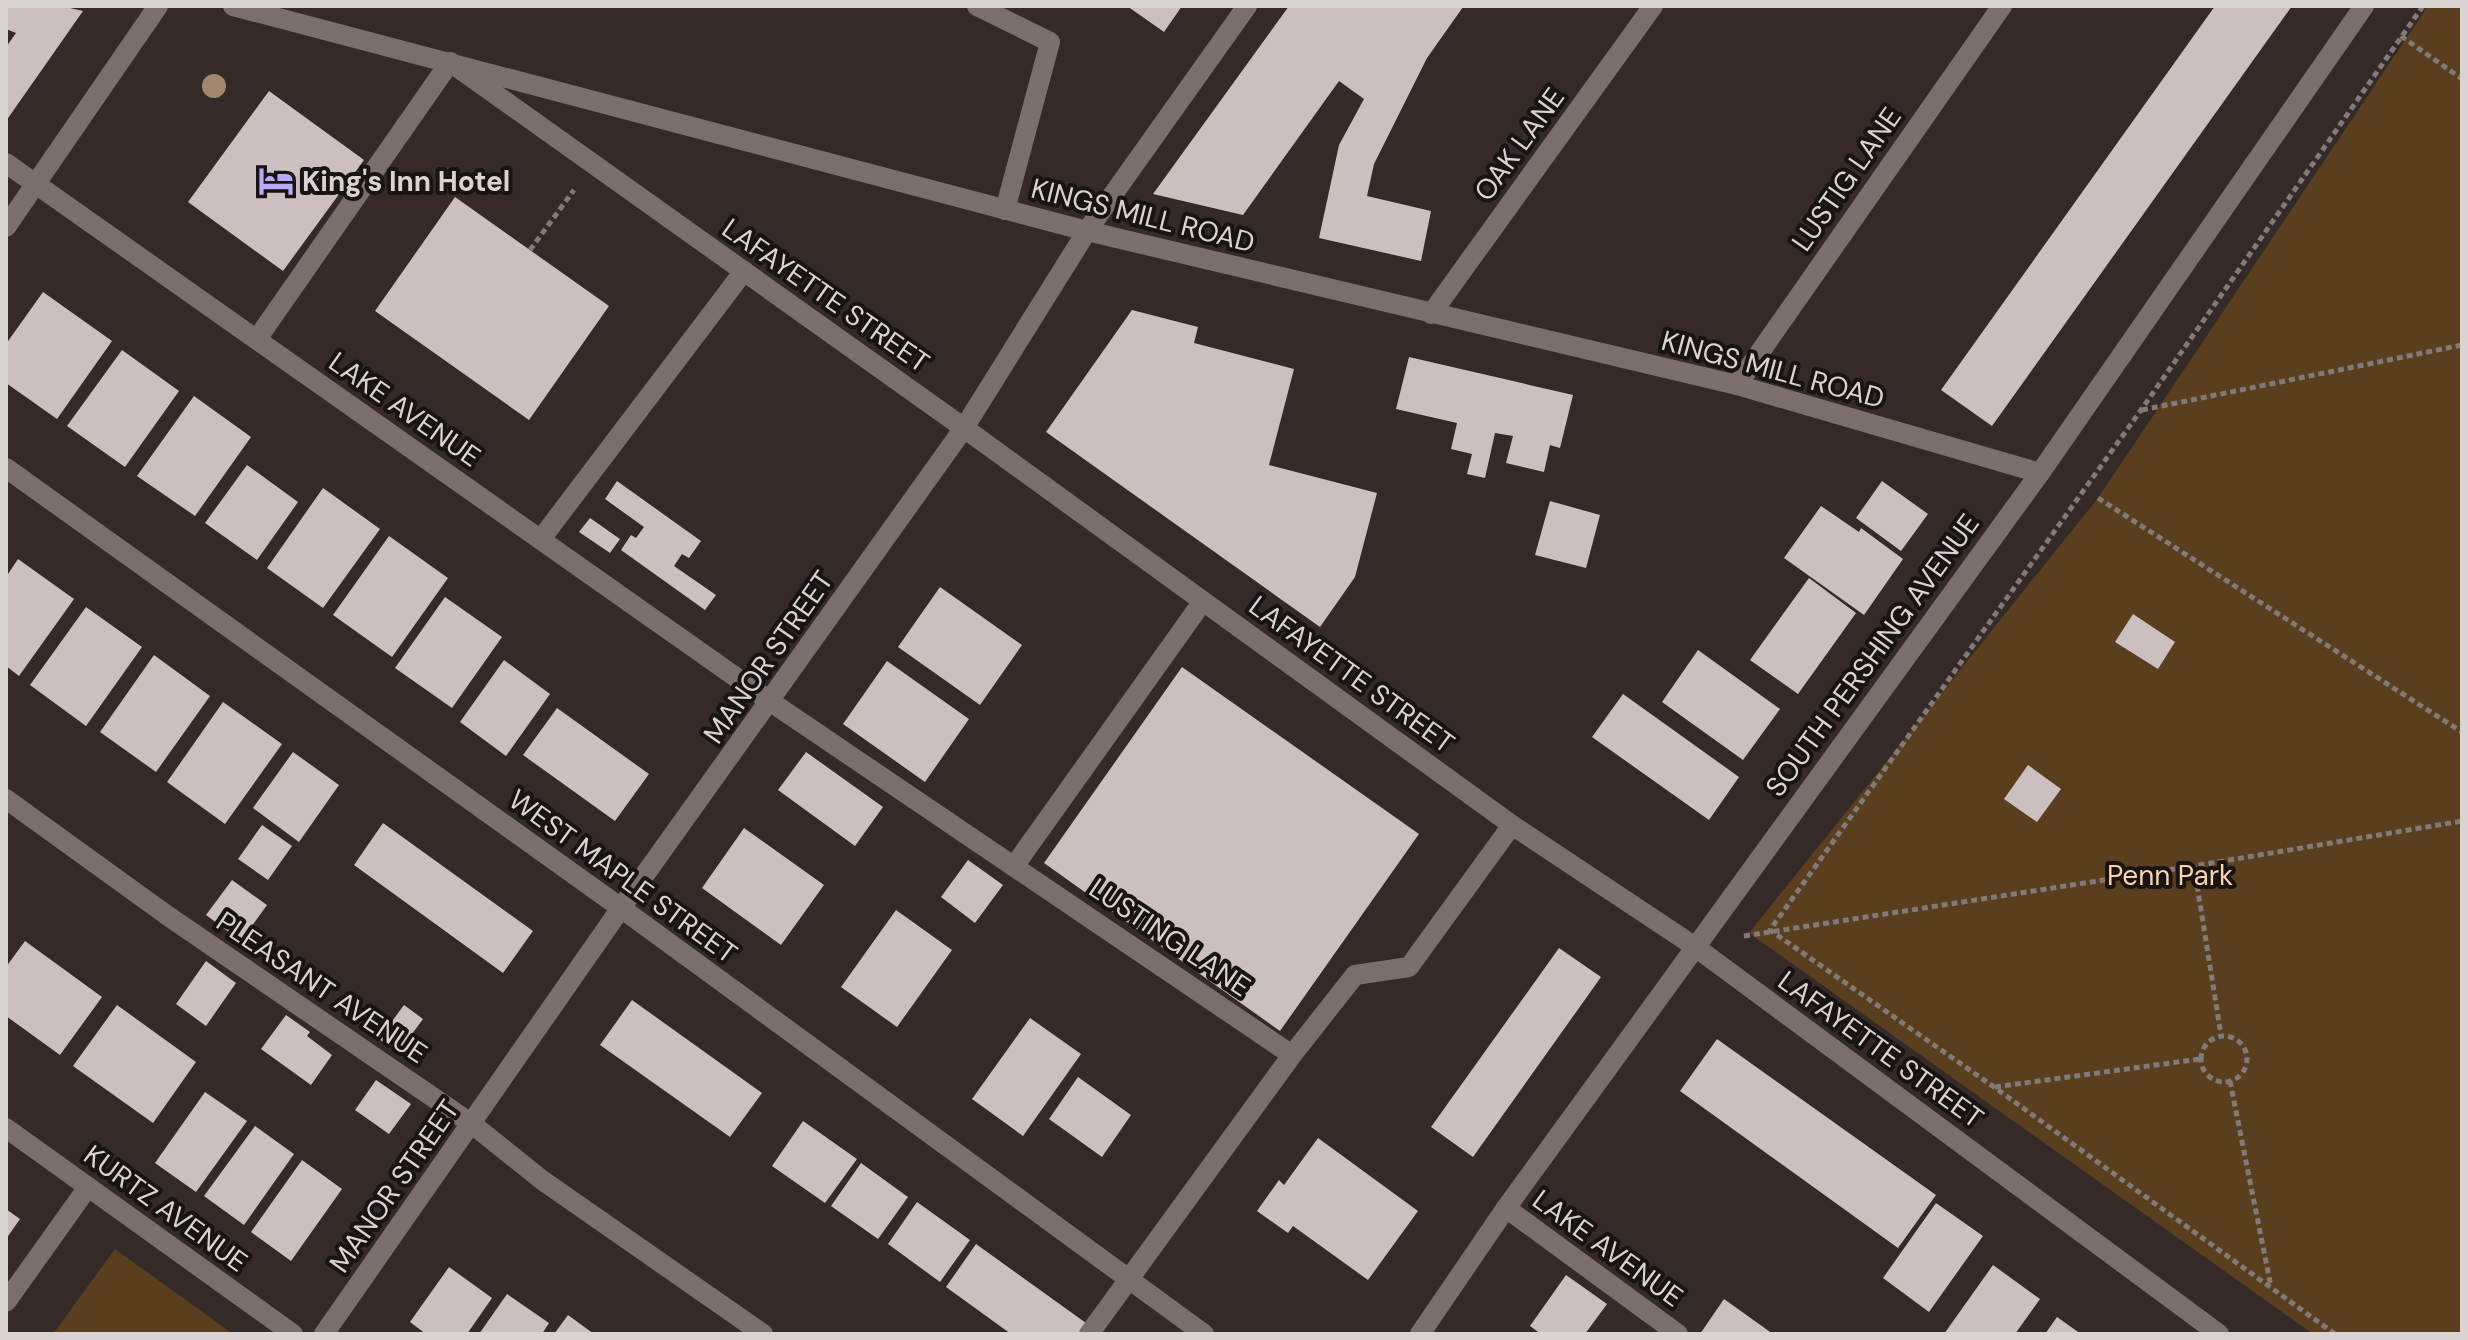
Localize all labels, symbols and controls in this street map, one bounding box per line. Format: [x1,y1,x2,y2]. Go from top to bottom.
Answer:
street label: OAK LANE [1466,80,1573,208]
street label: LUSTIG LANE [1783,100,1910,258]
hotel icon: King's Inn Hotel [257,162,295,200]
place label: King's Inn Hotel [302,163,510,200]
street label: KINGS MILL ROAD [1027,170,1258,261]
street label: LAFAYETTE STREET [715,210,937,381]
street label: KINGS MILL ROAD [1657,322,1888,417]
street label: LAKE AVENUE [322,344,488,475]
street label: SOUTH PERSHING AVENUE [1757,506,1988,804]
street label: MANOR STREET [695,564,842,751]
street label: LAFAYETTE STREET [1242,587,1462,761]
street label: WEST MAPLE STREET [501,781,744,972]
park label: Penn Park [2107,857,2233,894]
street label: LUSTING LANE [1082,870,1258,1005]
street label: PLEASANT AVENUE [209,903,434,1072]
street label: LAFAYETTE STREET [1771,962,1991,1136]
street label: MANOR STREET [321,1093,468,1280]
street label: KURTZ AVENUE [77,1137,255,1280]
street label: LAKE AVENUE [1525,1181,1690,1315]

